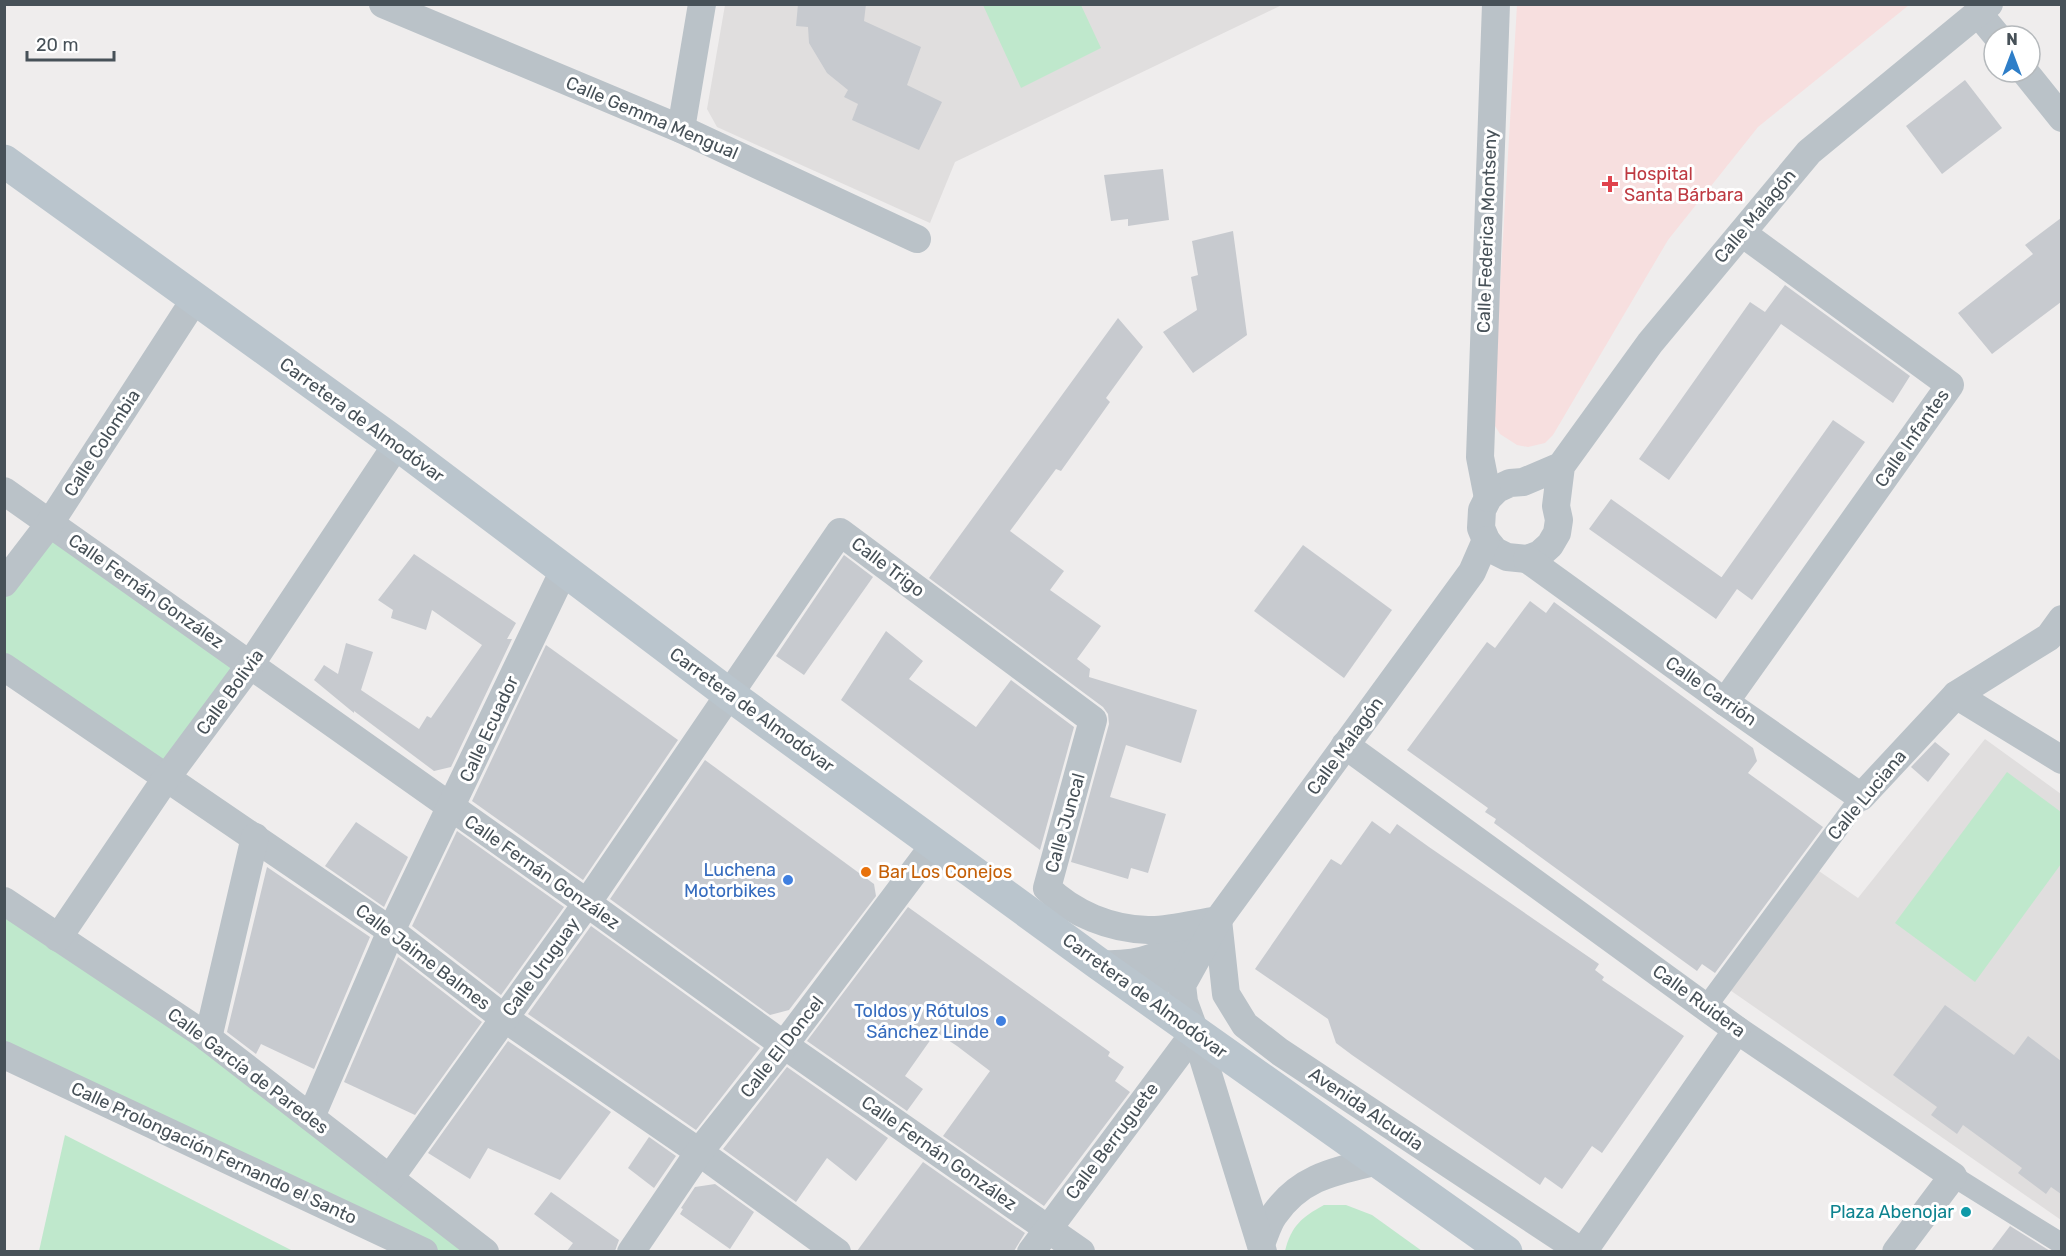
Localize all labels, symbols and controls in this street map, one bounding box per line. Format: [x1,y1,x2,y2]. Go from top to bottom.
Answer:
scale bar [27,24,114,62]
north arrow [1982,24,2042,84]
text: N [2006,30,2018,49]
text: 20 m [36,34,78,56]
street label: Calle Gemma Mengual [563,72,741,164]
street label: Calle Federica Montseny [1472,129,1502,333]
place label: Hospital Santa Bárbara [1624,163,1743,206]
street label: Calle Malagón [1709,165,1801,267]
marker: Hospital Santa Bárbara [1601,175,1619,193]
street label: Carretera de Almodóvar [275,353,449,487]
street label: Calle Colombia [59,385,145,501]
street label: Calle Infantes [1870,385,1954,491]
street label: Calle Fernán González [64,529,228,653]
street label: Calle Trigo [847,532,929,602]
street label: Carretera de Almodóvar [665,643,839,777]
street label: Calle Bolivia [192,645,268,739]
street label: Calle Carrión [1661,651,1761,731]
street label: Calle Ecuador [455,672,523,786]
street label: Calle Malagón [1302,693,1388,799]
street label: Calle Luciana [1823,745,1911,845]
street label: Calle Juncal [1040,771,1090,875]
street label: Calle Fernán González [460,810,624,934]
place label: Luchena Motorbikes [684,859,776,902]
place label: Bar Los Conejos [878,861,1012,883]
marker: Bar Los Conejos [859,865,873,879]
marker: Luchena Motorbikes [781,873,795,887]
street label: Calle Jaime Balmes [351,899,495,1015]
street label: Calle Uruguay [498,913,584,1021]
street label: Carretera de Almodóvar [1058,929,1232,1063]
street label: Calle Ruidera [1648,960,1750,1042]
street label: Calle El Doncel [736,992,828,1102]
place label: Toldos y Rótulos Sánchez Linde [854,1000,989,1043]
street label: Calle García de Paredes [163,1003,333,1139]
marker: Toldos y Rótulos Sánchez Linde [994,1014,1008,1028]
street label: Avenida Alcudia [1305,1063,1427,1155]
street label: Calle Prolongación Fernando el Santo [68,1077,360,1229]
street label: Calle Berruguete [1061,1078,1163,1204]
street label: Calle Fernán González [857,1091,1021,1215]
place label: Plaza Abenojar [1830,1201,1954,1223]
marker: Plaza Abenojar [1959,1205,1973,1219]

